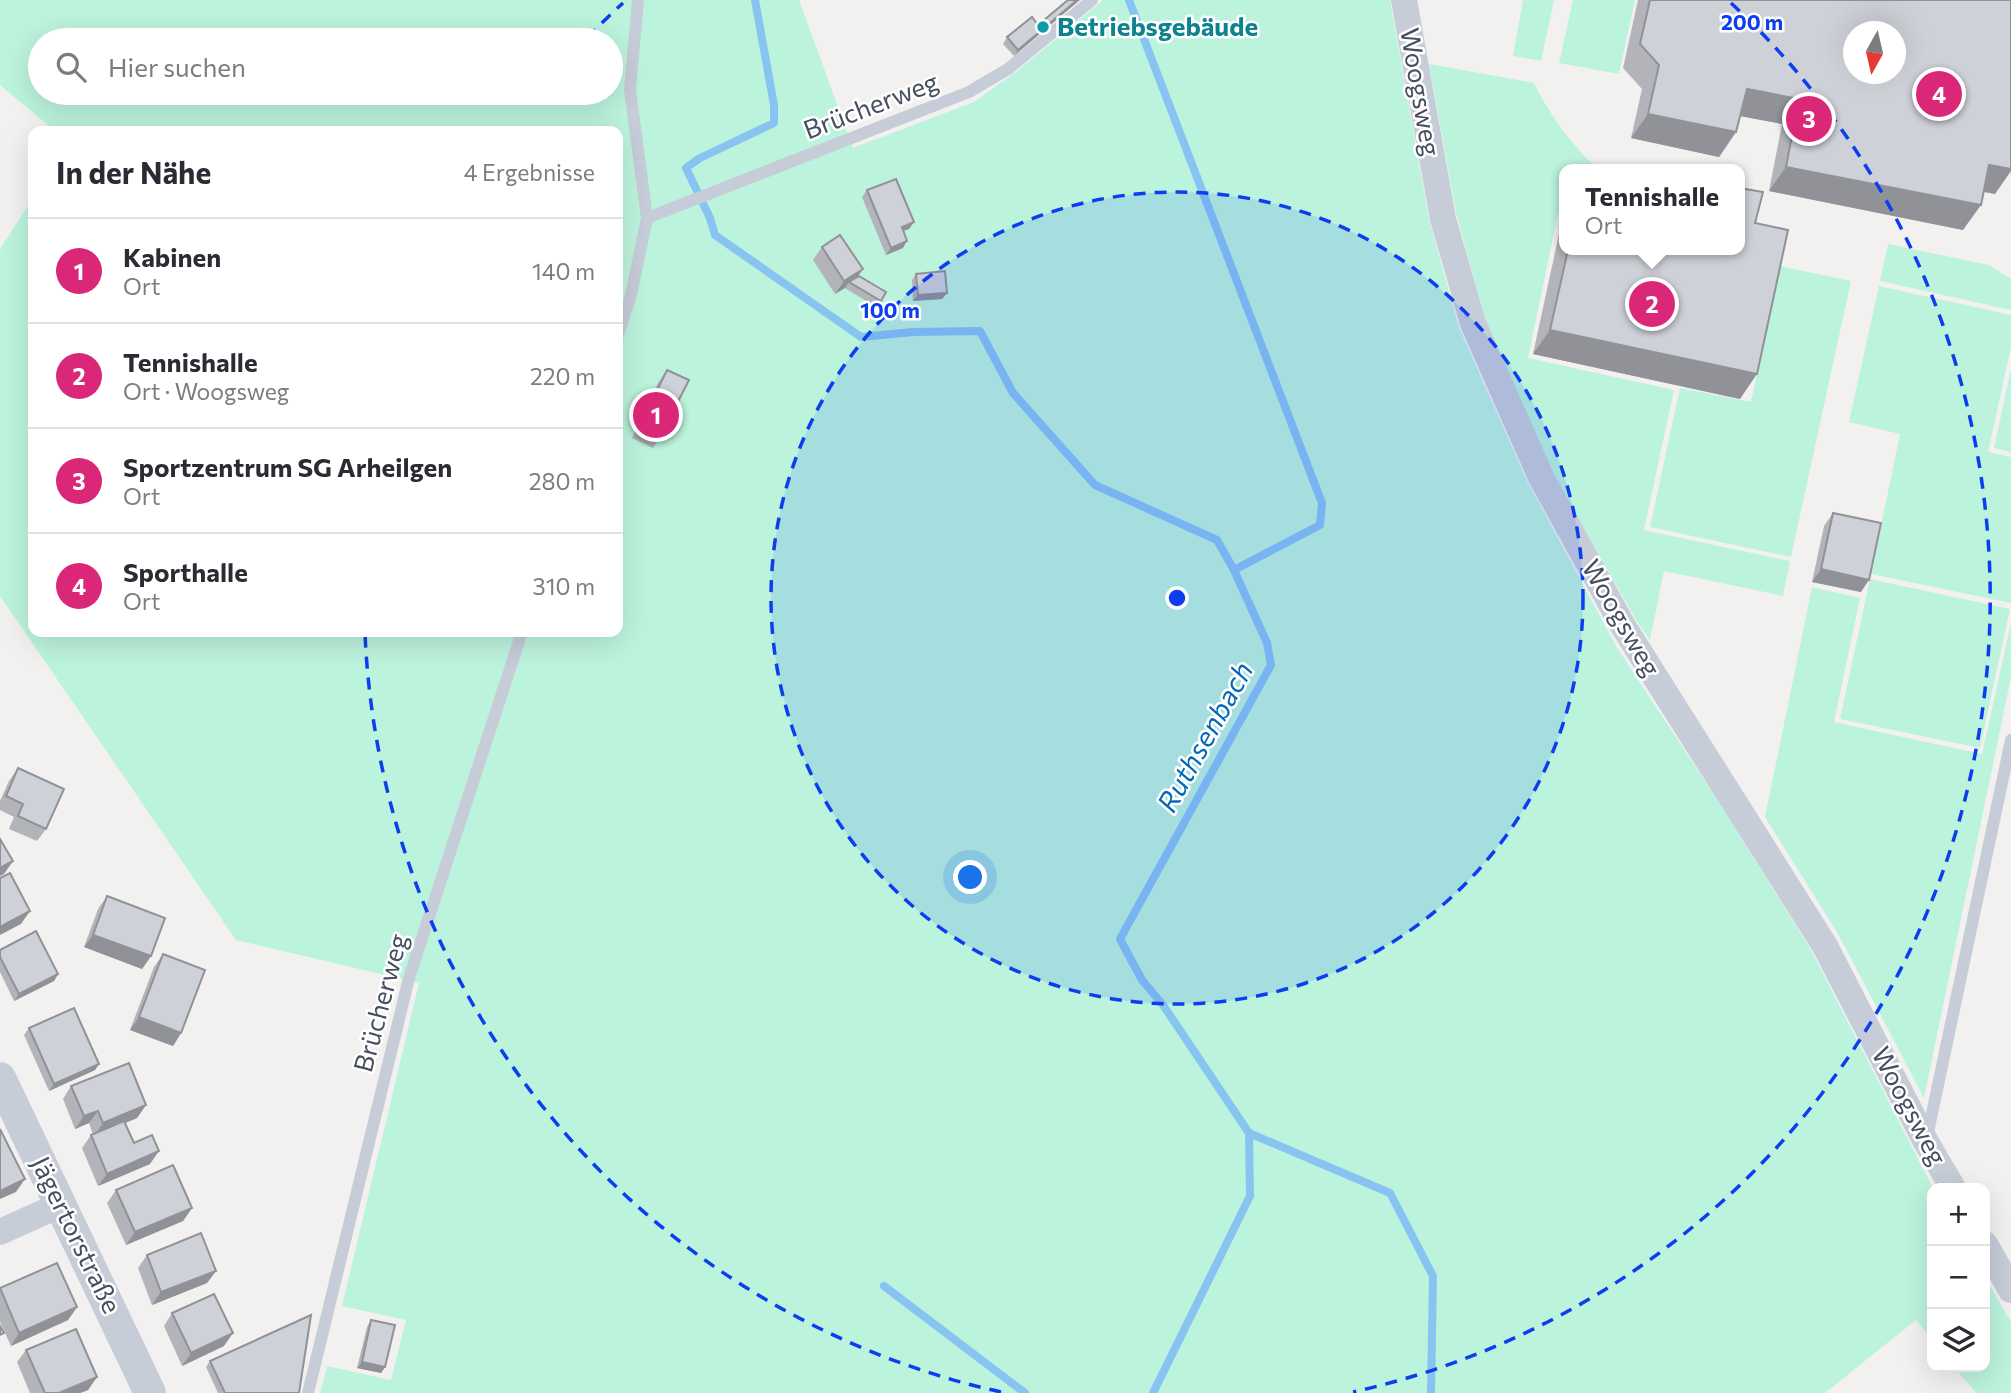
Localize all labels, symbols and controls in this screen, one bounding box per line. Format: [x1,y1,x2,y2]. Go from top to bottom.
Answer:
text: 200 m [1721,9,1783,34]
place label: Betriebsgebäude [1057,10,1258,41]
marker: Betriebsgebäude [1035,19,1051,35]
north arrow [1843,21,1906,84]
street label: Woogsweg [1395,25,1448,158]
search box [28,28,623,105]
icon: search [52,48,90,86]
text: Hier suchen [108,51,246,82]
street label: Brücherweg [799,65,942,144]
pin: 4 [1916,68,1962,120]
pin: 3 [1786,93,1832,145]
text: In der Nähe [56,153,211,190]
text: 4 Ergebnisse [464,158,595,186]
popup [1559,164,1745,255]
text: Tennishalle [1585,180,1719,211]
text: Ort [1585,211,1622,239]
text: Kabinen [123,241,221,272]
text: 1 [74,257,84,285]
text: 140 m [532,257,595,285]
text: Ort [123,272,160,300]
pin: 2 [1629,278,1675,330]
text: 100 m [860,297,920,322]
text: Tennishalle [123,346,258,377]
text: 2 [72,362,86,390]
text: 220 m [530,362,595,390]
text: Ort · Woogsweg [123,377,289,405]
pin: 1 [633,389,679,441]
text: Sportzentrum SG Arheilgen [123,451,452,482]
text: 3 [72,467,86,495]
text: 280 m [529,467,595,495]
text: Ort [123,482,160,510]
street label: Woogsweg [1576,553,1668,681]
text: Sporthalle [123,556,248,587]
text: 4 [72,572,86,600]
text: 310 m [533,572,595,600]
centre of rings [1165,586,1189,610]
text: Ort [123,587,160,615]
water label: Ruthsenbach [1149,655,1259,818]
your location [953,860,987,894]
street label: Brücherweg [346,930,413,1075]
street label: Woogsweg [1866,1041,1954,1170]
street label: Jägertorstraße [26,1151,129,1318]
map controls [1927,1183,1990,1372]
button: + [1927,1183,1990,1246]
button: − [1927,1246,1990,1309]
button: layers [1927,1309,1990,1372]

